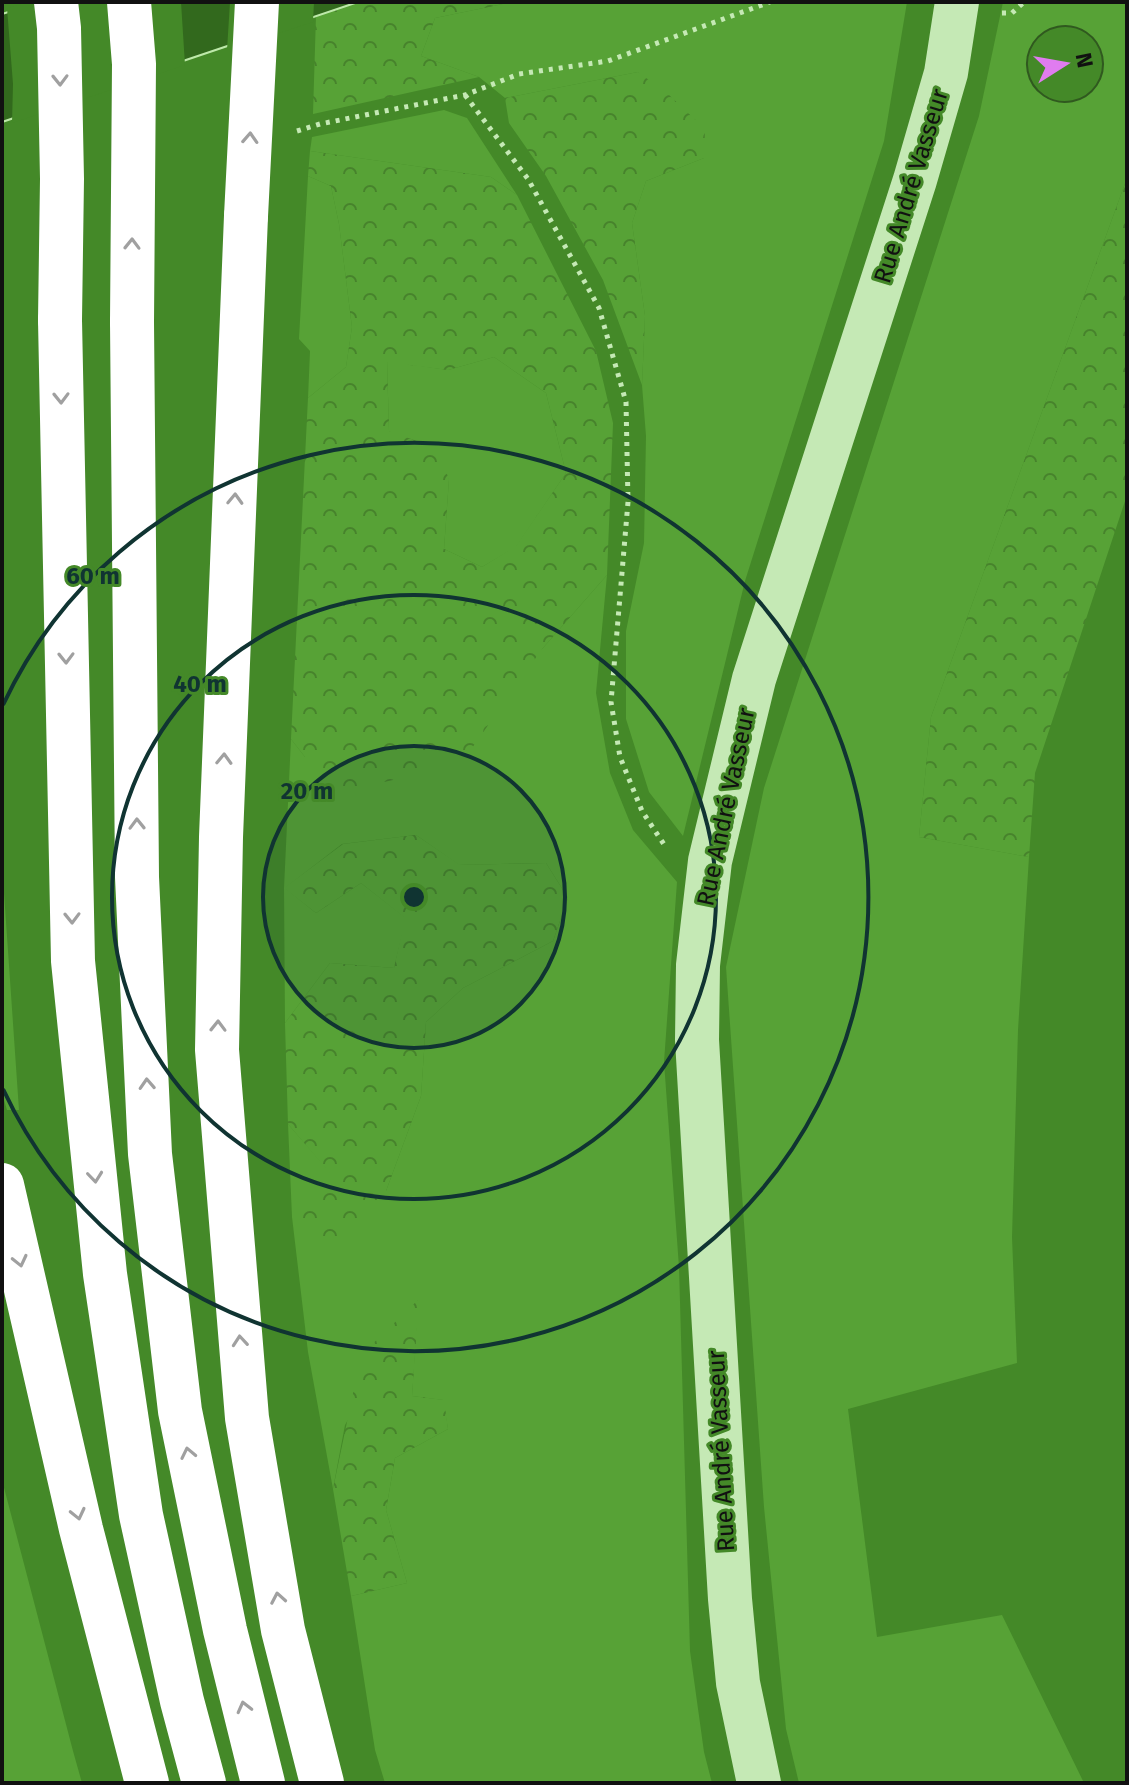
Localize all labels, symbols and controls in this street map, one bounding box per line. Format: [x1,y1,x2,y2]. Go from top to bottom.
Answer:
north arrow [1025,24,1105,104]
text: N [1069,51,1099,70]
one-way arrow [51,74,69,87]
street label: Rue André Vasseur [868,85,954,287]
one-way arrow [241,131,258,144]
one-way arrow [124,237,141,250]
one-way arrow [53,392,70,405]
one-way arrow [226,492,243,505]
text: 60 m [66,562,120,590]
one-way arrow [57,652,74,665]
text: 40 m [173,670,227,698]
street label: Rue André Vasseur [691,705,761,909]
one-way arrow [216,752,233,765]
text: 20 m [281,777,333,805]
one-way arrow [128,817,146,830]
centre of rings [400,883,428,911]
one-way arrow [63,912,80,925]
one-way arrow [209,1019,227,1032]
one-way arrow [139,1077,156,1090]
one-way arrow [87,1171,104,1184]
one-way arrow [10,1254,27,1267]
one-way arrow [232,1334,249,1347]
street label: Rue André Vasseur [702,1349,740,1552]
one-way arrow [181,1447,198,1460]
one-way arrow [69,1507,86,1521]
one-way arrow [270,1592,287,1605]
one-way arrow [236,1701,253,1715]

